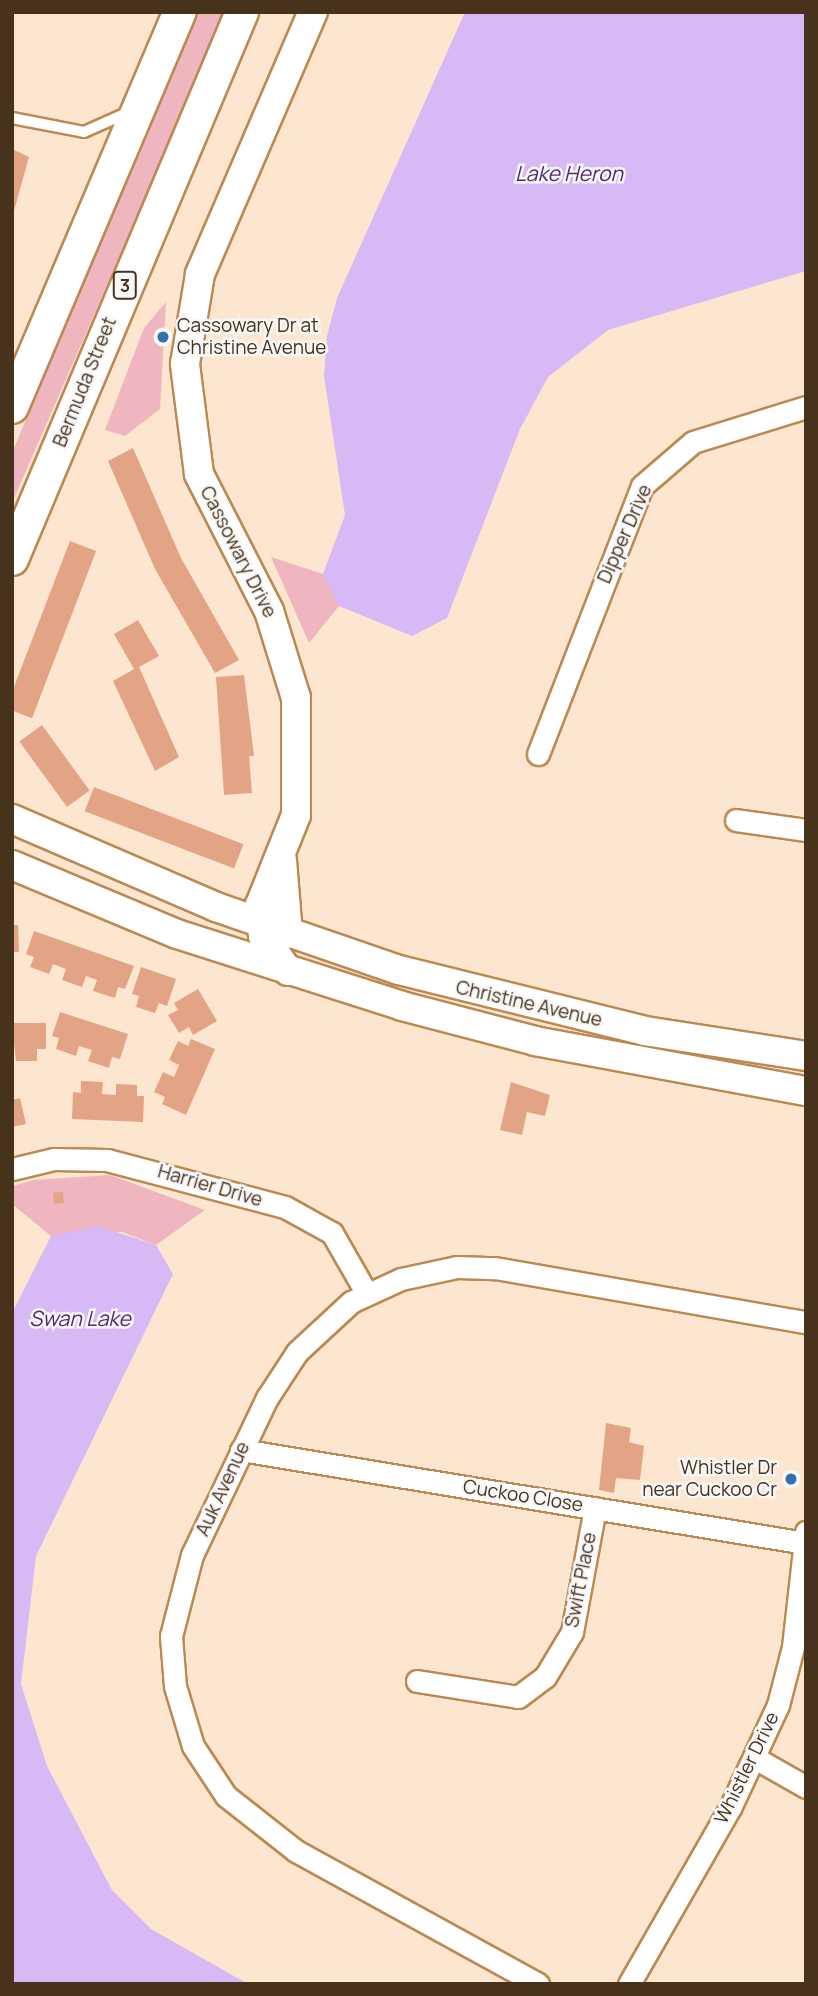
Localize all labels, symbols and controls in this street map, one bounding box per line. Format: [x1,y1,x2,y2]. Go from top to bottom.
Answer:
water label: Lake Heron [515,160,623,186]
road number: 3 [113,270,137,300]
street label: Bermuda Street [49,314,121,450]
place label: Cassowary Dr at Christine Avenue [177,315,326,359]
marker: Cassowary Dr at Christine Avenue [155,329,171,345]
street label: Dipper Drive [593,481,657,587]
street label: Cassowary Drive [195,482,281,622]
street label: Christine Avenue [454,976,604,1032]
street label: Harrier Drive [155,1160,265,1212]
water label: Swan Lake [29,1305,131,1331]
street label: Auk Avenue [191,1438,255,1540]
place label: Whistler Dr near Cuckoo Cr [642,1457,777,1501]
marker: Whistler Dr near Cuckoo Cr [783,1471,799,1487]
street label: Cuckoo Close [461,1475,585,1517]
street label: Swift Place [561,1530,601,1630]
street label: Whistler Drive [710,1708,784,1828]

